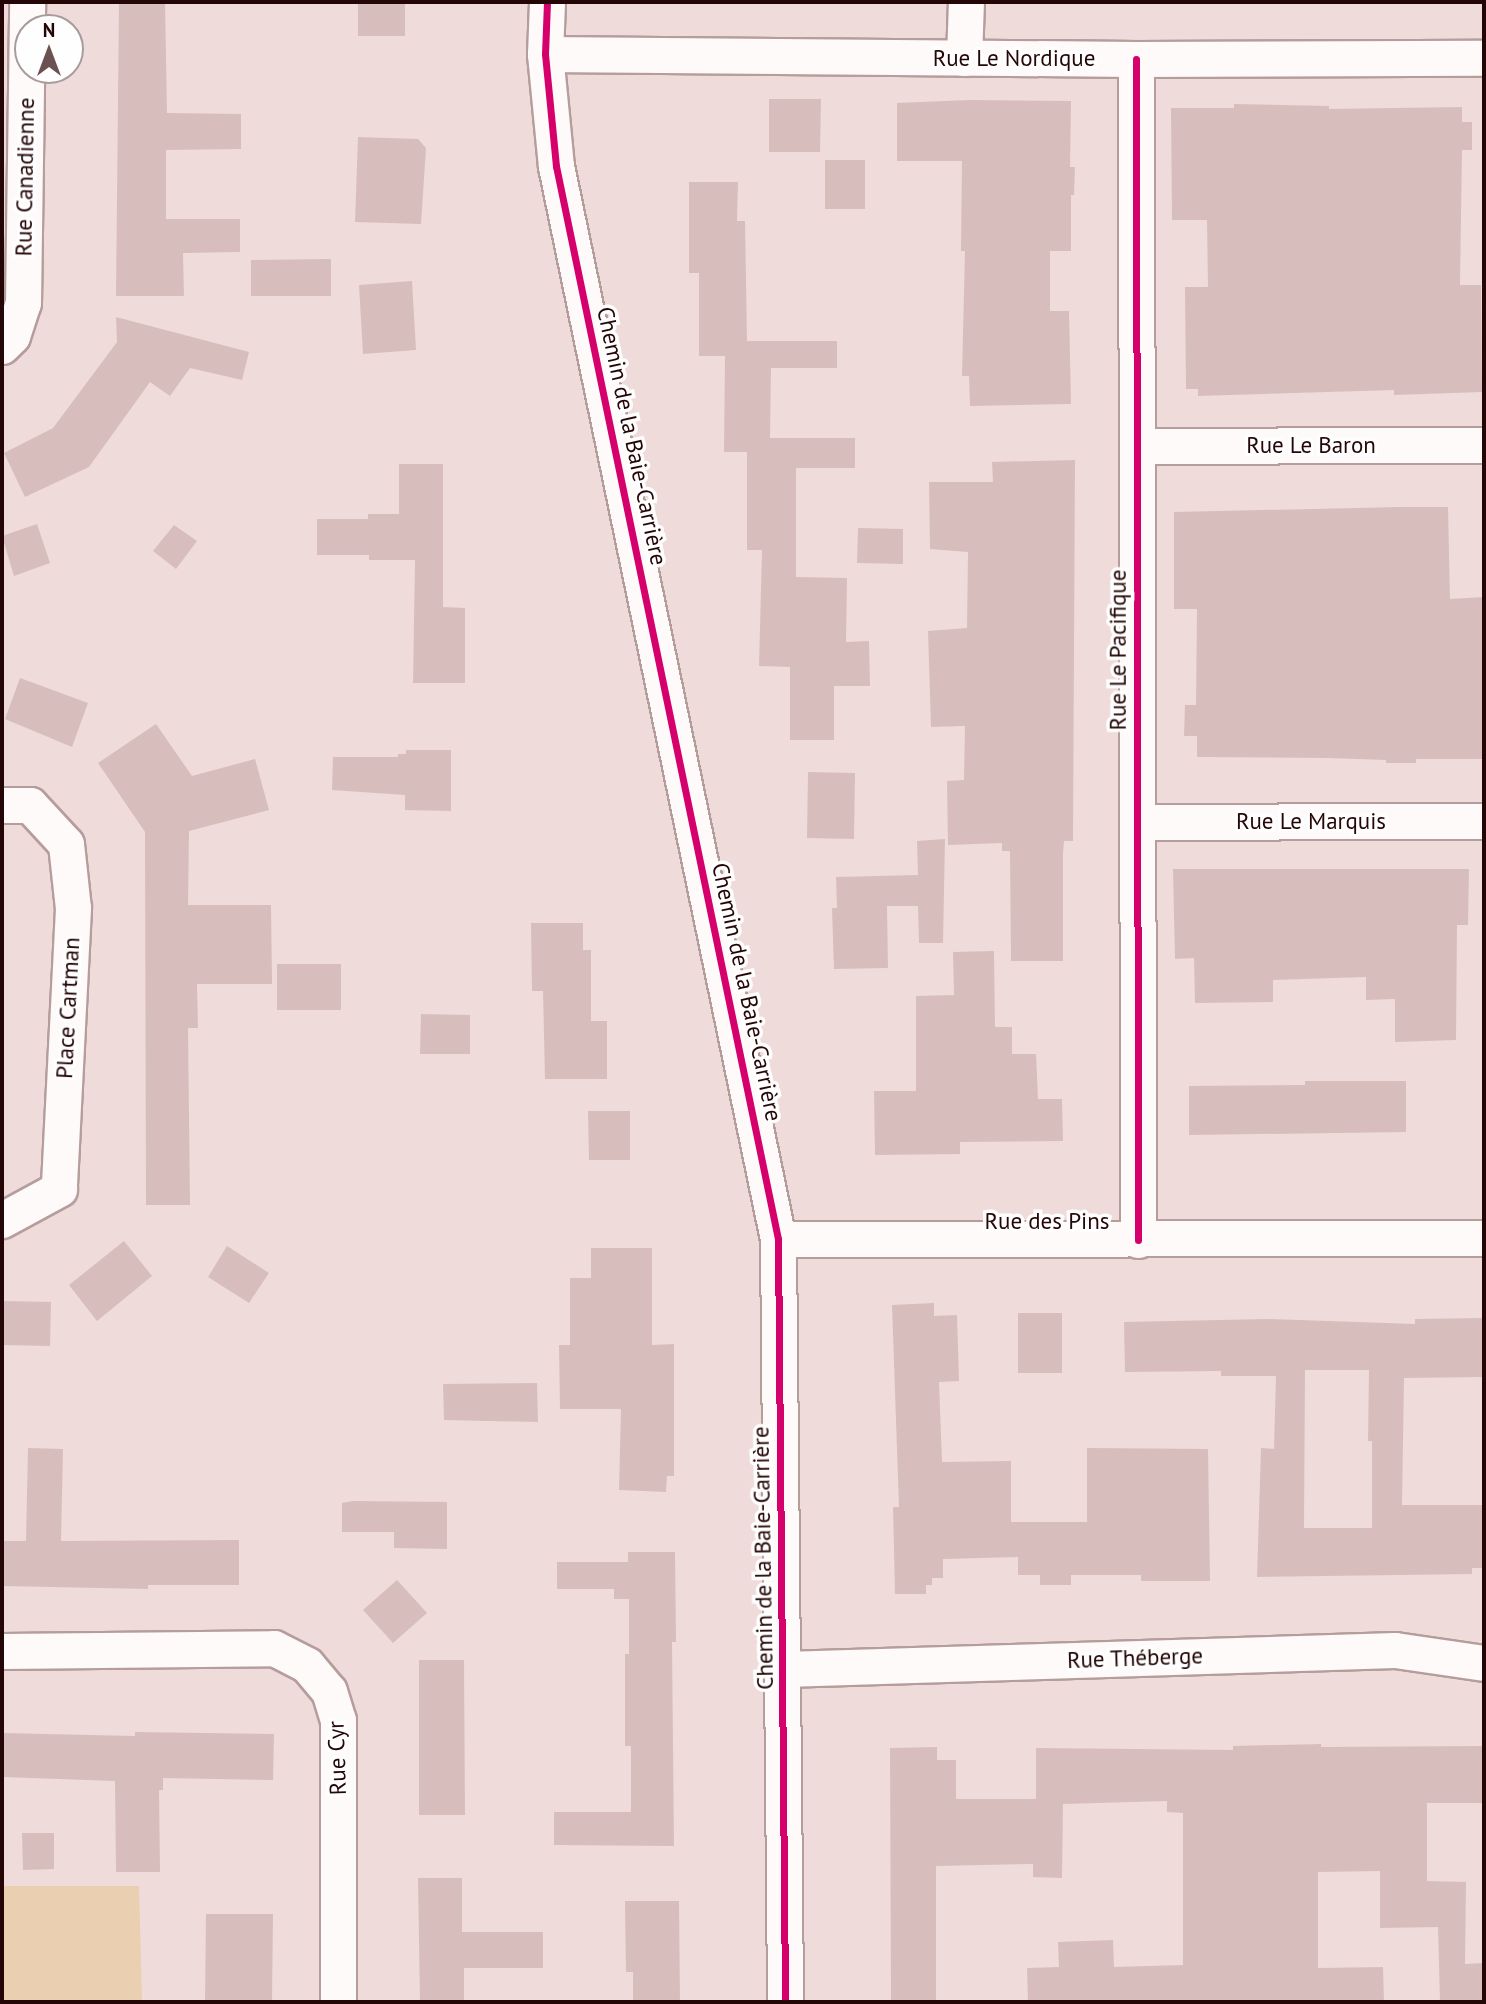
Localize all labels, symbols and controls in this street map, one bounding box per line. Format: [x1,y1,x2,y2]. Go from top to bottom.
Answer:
north arrow [14,14,84,84]
text: N [43,18,55,42]
street label: Rue Le Nordique [933,44,1095,72]
street label: Rue Canadienne [10,97,40,257]
street label: Chemin de la Baie-Carrière [591,304,673,568]
street label: Rue Le Baron [1246,431,1376,459]
street label: Rue Le Pacifique [1104,570,1132,730]
street label: Rue Le Marquis [1236,807,1386,835]
street label: Chemin de la Baie-Carrière [706,860,788,1124]
street label: Place Cartman [51,936,85,1080]
street label: Rue des Pins [985,1207,1109,1235]
street label: Chemin de la Baie-Carrière [747,1426,779,1690]
street label: Rue Théberge [1066,1642,1204,1674]
street label: Rue Cyr [322,1720,352,1796]

